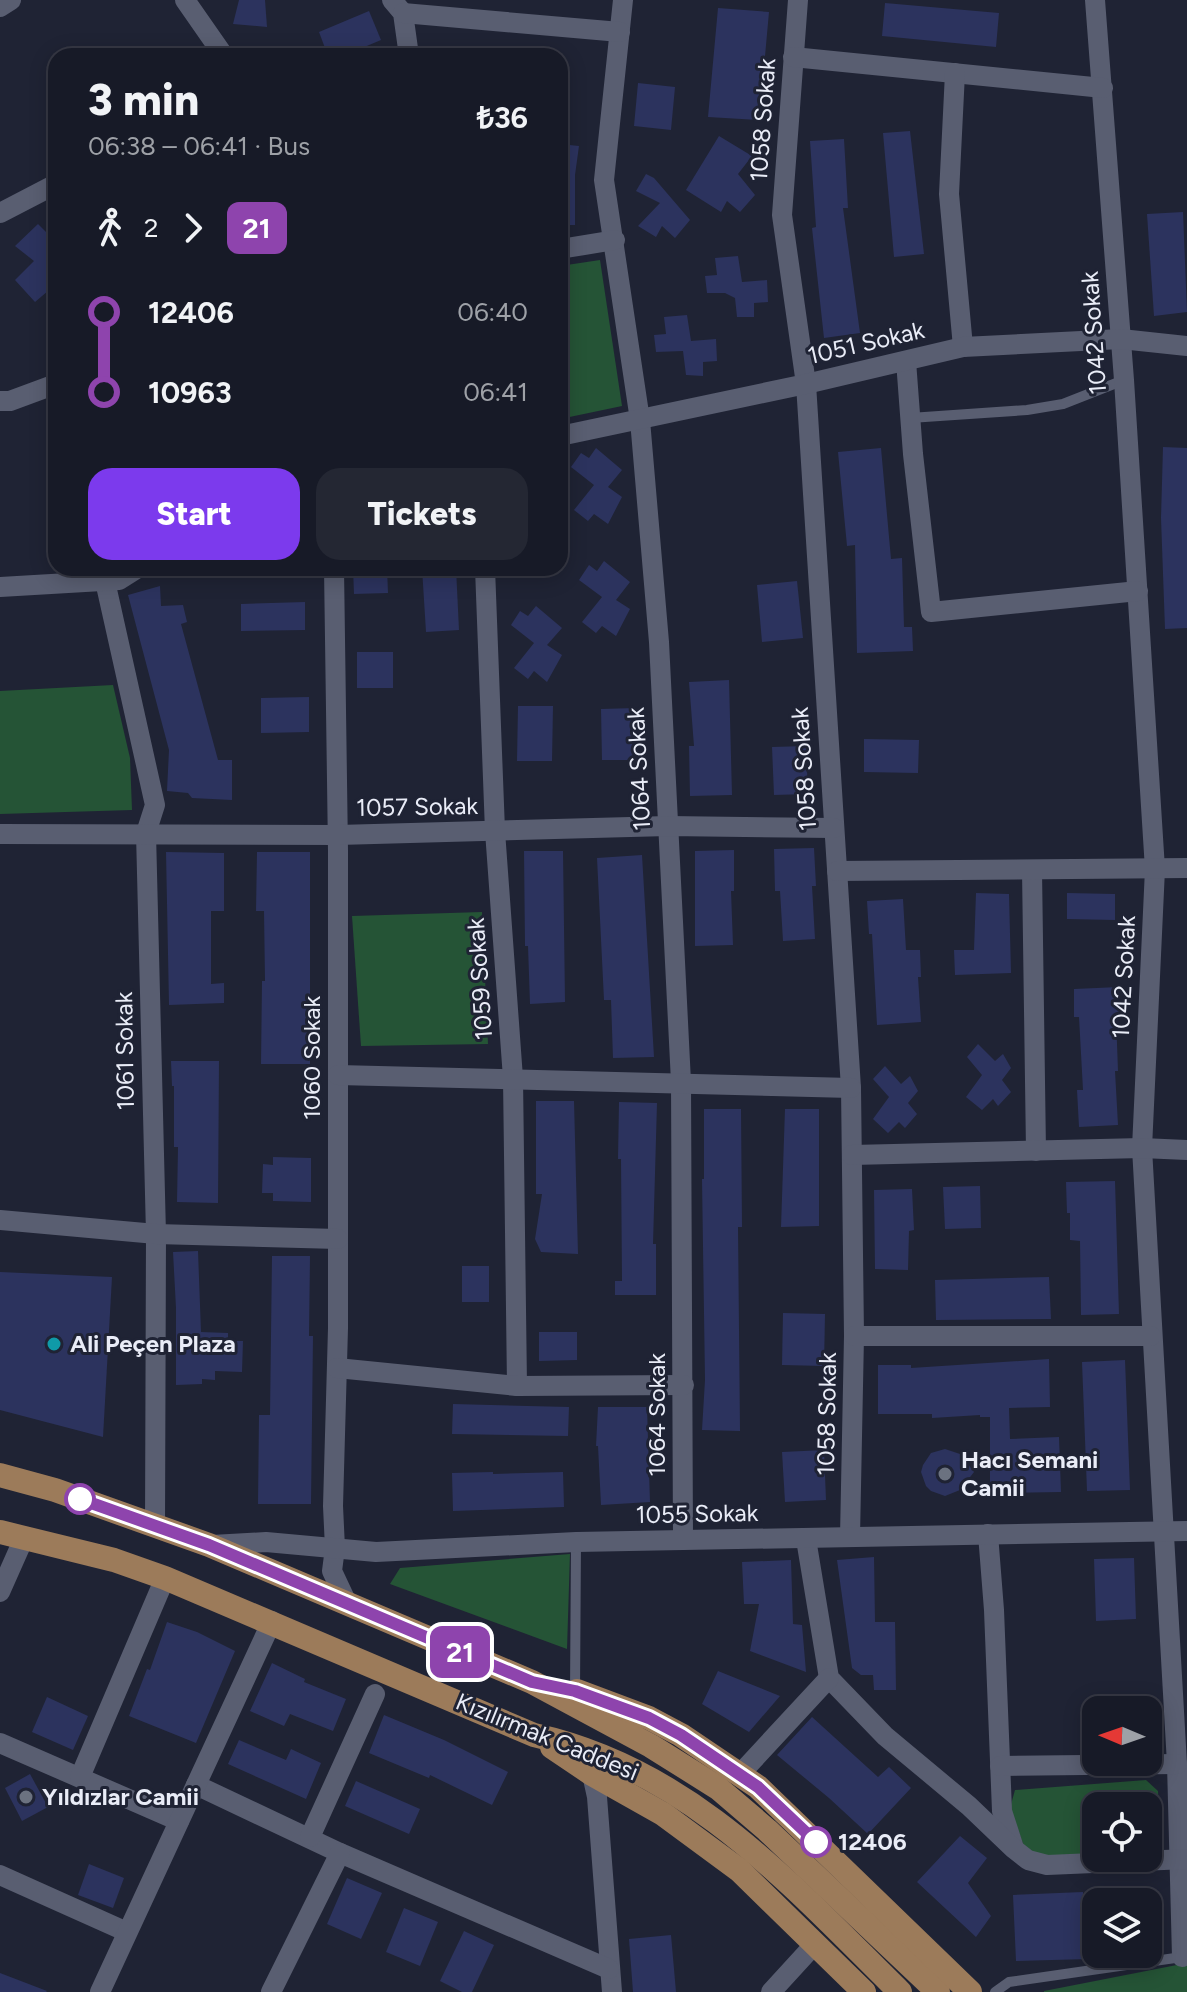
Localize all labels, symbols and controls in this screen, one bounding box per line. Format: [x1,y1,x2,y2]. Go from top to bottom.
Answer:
street label: 1058 Sokak [744,57,781,183]
text: 3 min [88,73,199,126]
text: ₺36 [477,99,528,136]
text: 06:38 – 06:41 · Bus [88,130,310,162]
icon: walk [88,206,132,250]
icon: forward [171,206,215,250]
text: 21 [243,211,271,245]
text: 2 [144,212,159,244]
street label: 1042 Sokak [1075,270,1112,396]
text: 12406 [148,294,234,331]
text: 06:40 [457,296,528,328]
street label: 1051 Sokak [805,315,927,370]
text: 10963 [148,374,232,411]
text: 06:41 [463,376,528,408]
button: Start [88,468,300,560]
button: Tickets [316,468,528,560]
street label: 1064 Sokak [621,706,656,832]
street label: 1058 Sokak [785,706,822,832]
street label: 1057 Sokak [356,791,479,822]
street label: 1042 Sokak [1106,914,1141,1039]
street label: 1059 Sokak [461,917,498,1041]
street label: 1061 Sokak [109,991,140,1111]
street label: 1060 Sokak [297,996,326,1120]
place label: Ali Peçen Plaza [70,1329,236,1358]
marker: Ali Peçen Plaza [45,1335,63,1353]
street label: 1058 Sokak [811,1352,842,1476]
street label: 1064 Sokak [642,1353,671,1477]
place label: Hacı Semani Camii [961,1445,1098,1502]
marker: Hacı Semani Camii [936,1465,954,1483]
unlabelled marker [65,1484,95,1514]
street label: 1055 Sokak [635,1498,759,1529]
line badge: 21 [424,1626,496,1678]
text: 21 [446,1635,474,1669]
street label: Kızılırmak Caddesi [452,1687,643,1786]
north arrow [1082,1696,1162,1776]
map controls [1082,1696,1162,1968]
place label: Yıldızlar Camii [42,1782,199,1811]
marker: Yıldızlar Camii [17,1788,35,1806]
button: locate [1082,1792,1162,1872]
marker: 12406 [801,1827,831,1857]
place label: 12406 [838,1827,907,1856]
button: layers [1082,1888,1162,1968]

